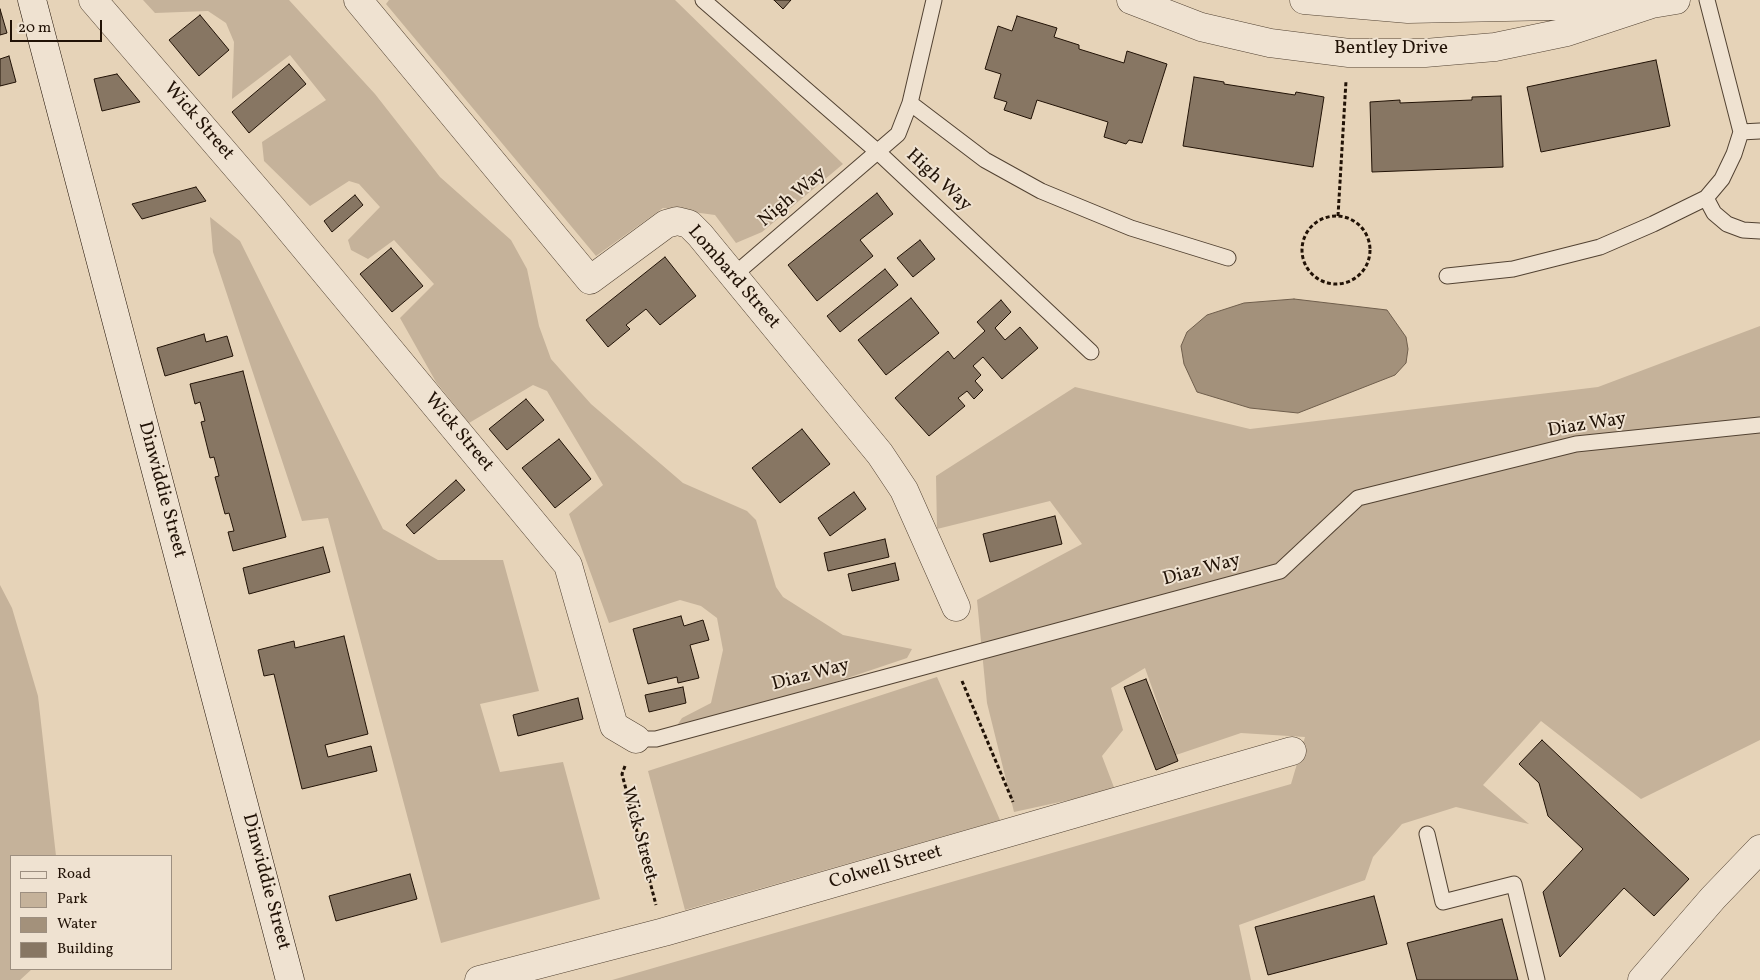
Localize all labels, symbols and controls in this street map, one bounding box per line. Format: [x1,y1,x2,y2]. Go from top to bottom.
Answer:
scale bar [12,10,105,42]
text: 20 m [18,18,51,39]
street label: Bentley Drive [1334,39,1448,61]
street label: Wick Street [158,78,238,166]
street label: High Way [900,145,976,217]
street label: Nigh Way [754,163,832,233]
street label: Lombard Street [682,222,784,334]
street label: Wick Street [418,389,498,477]
street label: Diaz Way [1546,409,1628,443]
street label: Dinwiddie Street [132,419,190,561]
street label: Diaz Way [1161,550,1243,592]
street label: Diaz Way [770,655,852,697]
street label: Wick Street [615,785,661,883]
street label: Dinwiddie Street [236,811,294,953]
street label: Colwell Street [827,841,945,895]
legend [10,855,172,970]
text: Road [57,864,91,885]
text: Park [57,889,88,910]
text: Water [57,914,97,935]
text: Building [57,939,113,960]

